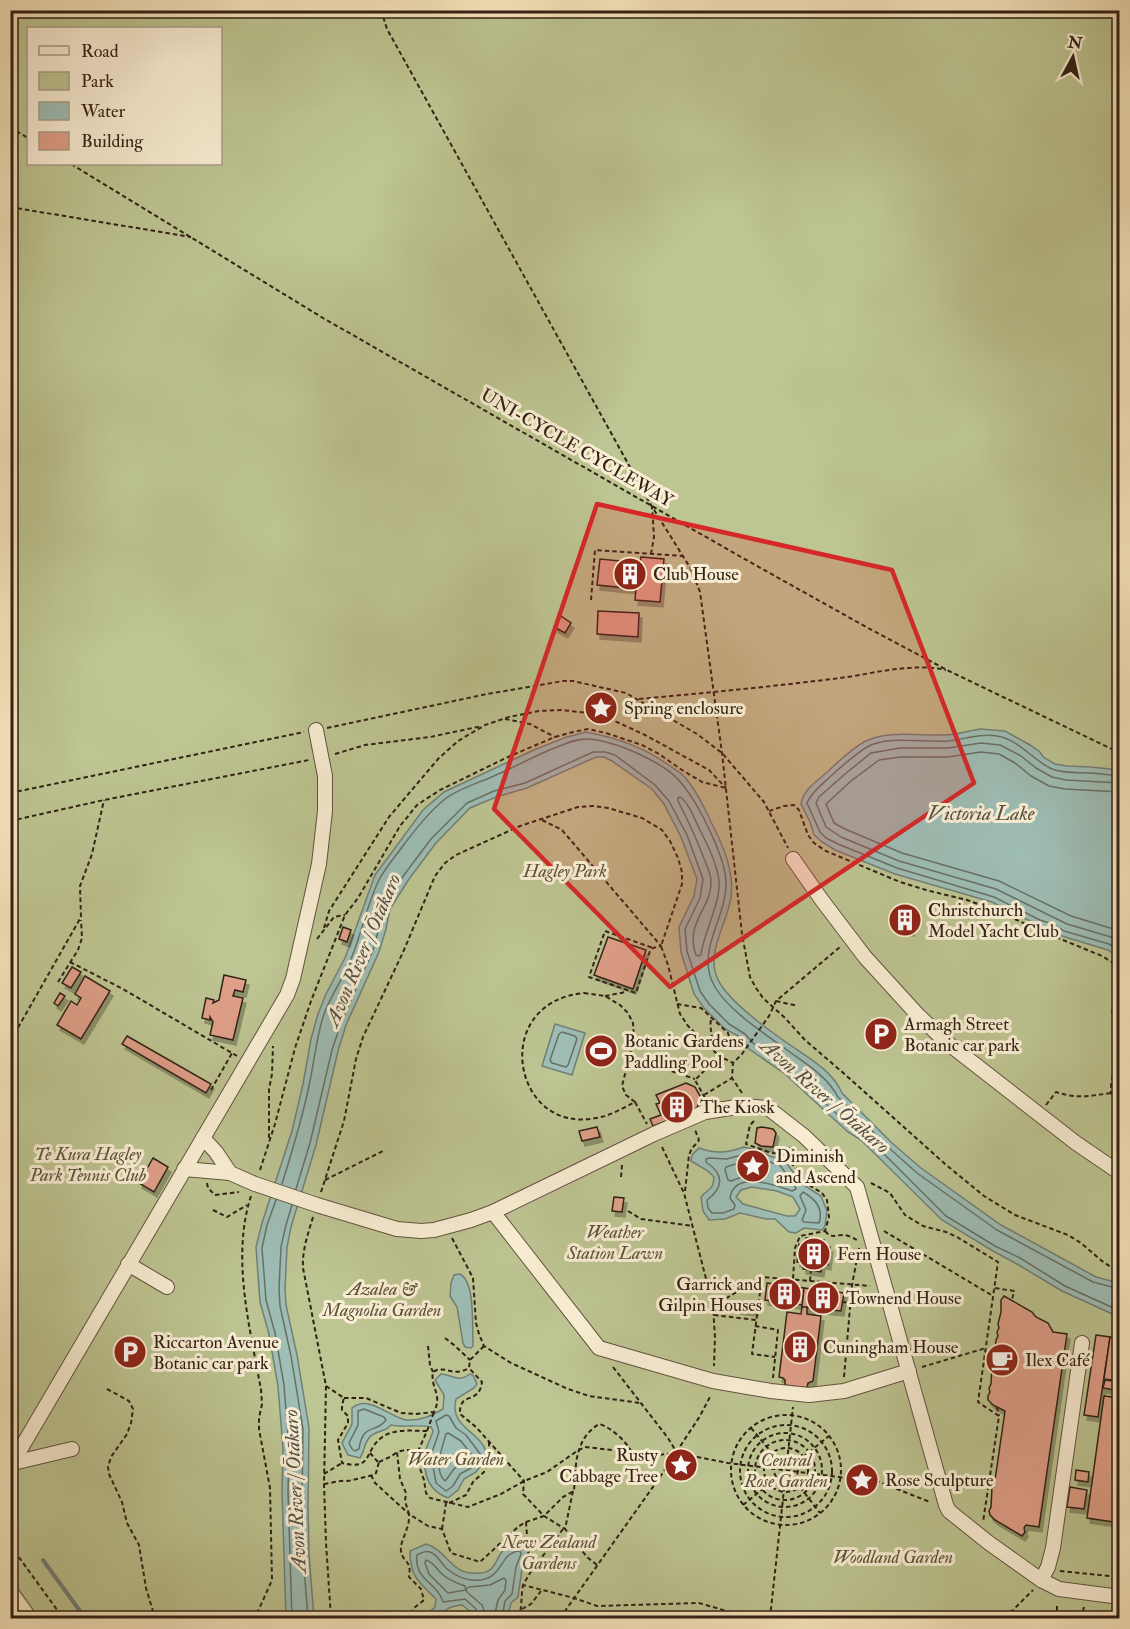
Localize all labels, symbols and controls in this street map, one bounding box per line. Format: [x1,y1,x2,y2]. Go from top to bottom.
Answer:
legend [27,27,222,165]
north arrow [1043,27,1103,87]
text: N [1065,32,1084,54]
text: Road [81,40,119,63]
text: Park [81,70,114,93]
text: Water [80,100,125,123]
text: Building [81,130,144,153]
street label: UNI-CYCLE CYCLEWAY [477,383,678,513]
building icon: Club House [612,556,648,592]
place label: Club House [653,563,739,586]
place icon: Spring enclosure [583,690,619,726]
place label: Spring enclosure [624,697,744,720]
water label: Victoria Lake [928,801,1035,826]
park label: Hagley Park [522,860,607,883]
water label: Avon River / Ōtākaro [319,870,406,1032]
place label: Christchurch Model Yacht Club [928,899,1059,943]
building icon: Christchurch Model Yacht Club [887,902,923,938]
place label: Armagh Street Botanic car park [903,1013,1020,1057]
parking icon: Armagh Street Botanic car park [863,1016,899,1052]
place label: Botanic Gardens Paddling Pool [624,1030,744,1074]
water label: Avon River / Ōtākaro [754,1032,895,1159]
sports icon: Botanic Gardens Paddling Pool [583,1033,619,1069]
building icon: The Kiosk [659,1089,695,1125]
place label: The Kiosk [700,1096,775,1119]
park label: Te Kura Hagley Park Tennis Club [29,1143,147,1187]
place label: Diminish and Ascend [776,1145,856,1189]
place icon: Diminish and Ascend [735,1148,771,1184]
park label: Weather Station Lawn [566,1221,663,1265]
building icon: Fern House [796,1236,832,1272]
place label: Fern House [837,1243,922,1266]
place label: Garrick and Gilpin Houses [658,1273,762,1317]
building icon: Garrick and Gilpin Houses [767,1276,803,1312]
park label: Azalea & Magnolia Garden [322,1278,441,1322]
building icon: Townend House [805,1280,841,1316]
place label: Townend House [846,1287,962,1310]
building icon: Cuningham House [782,1329,818,1365]
place label: Riccarton Avenue Botanic car park [153,1331,279,1375]
parking icon: Riccarton Avenue Botanic car park [112,1334,148,1370]
place label: Cuningham House [823,1336,959,1359]
cafe icon: Ilex Café [984,1342,1020,1378]
place label: Ilex Café [1025,1349,1090,1372]
water label: Avon River / Ōtākaro [278,1409,312,1575]
place label: Rusty Cabbage Tree [559,1444,659,1488]
place icon: Rusty Cabbage Tree [663,1447,699,1483]
park label: Water Garden [408,1448,504,1471]
park label: Central Rose Garden [743,1449,828,1493]
place icon: Rose Sculpture [844,1462,880,1498]
place label: Rose Sculpture [885,1469,994,1492]
park label: New Zealand Gardens [501,1531,598,1575]
park label: Woodland Garden [833,1546,953,1569]

